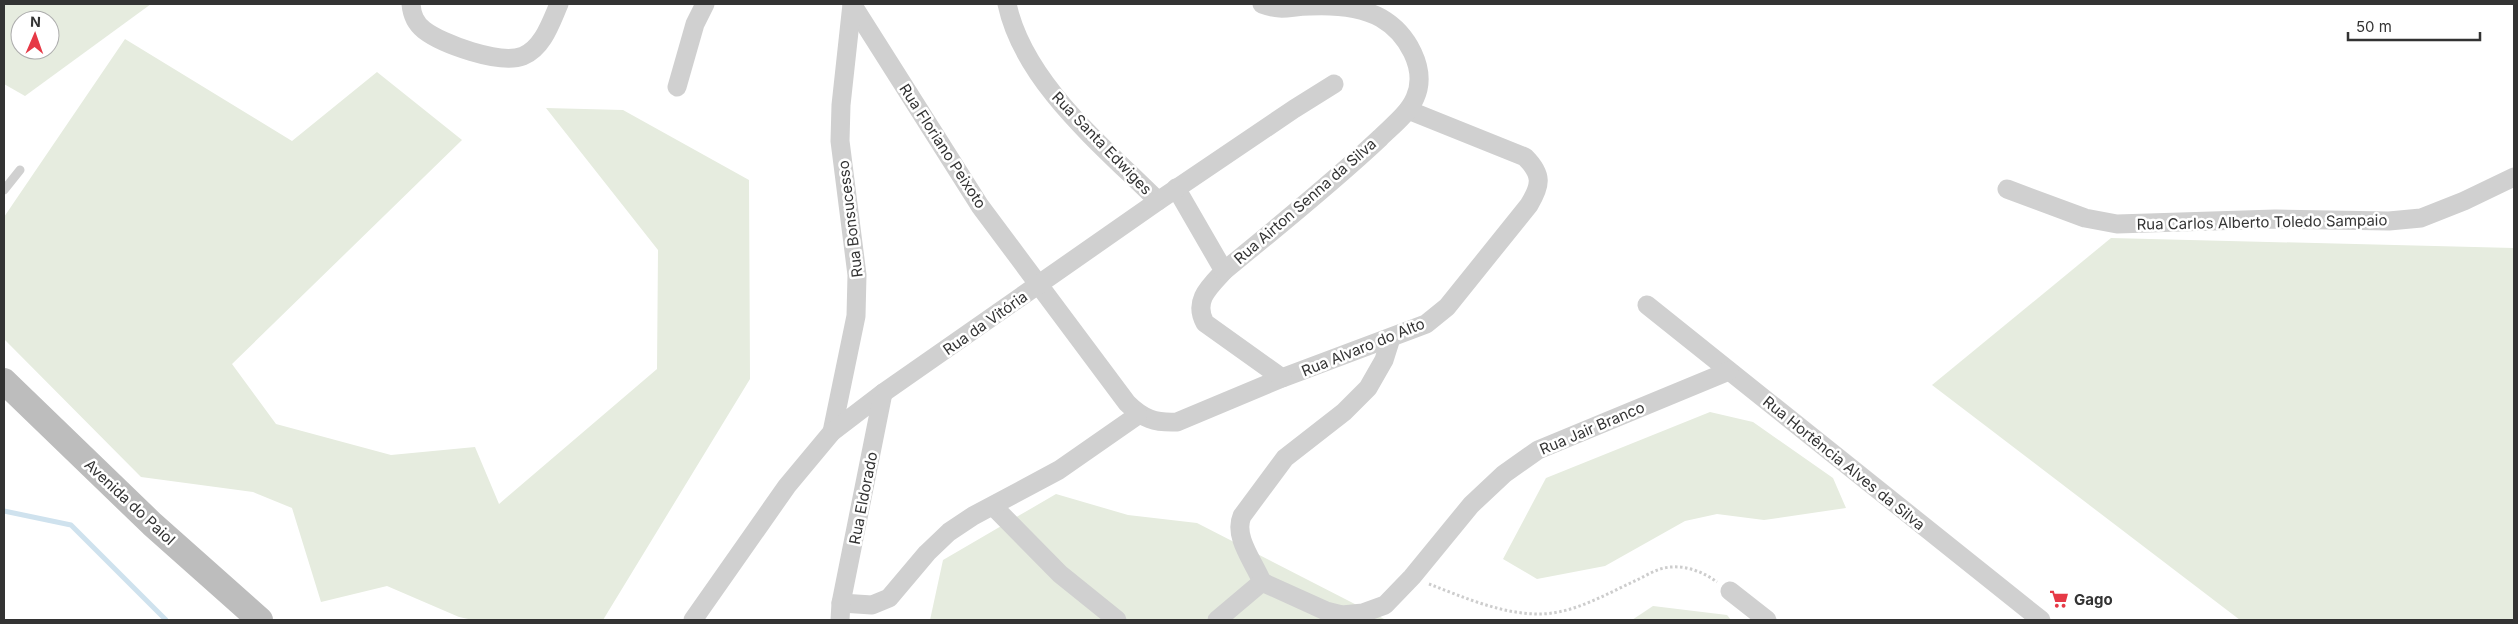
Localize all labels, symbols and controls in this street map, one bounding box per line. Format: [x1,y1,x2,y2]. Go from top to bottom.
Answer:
north arrow [10,10,60,60]
scale bar [2348,10,2480,42]
text: N [30,13,41,30]
text: 50 m [2356,17,2392,36]
street label: Rua Floriano Peixoto [896,80,990,212]
street label: Rua Santa Edwiges [1048,88,1156,198]
street label: Rua Airton Senna da Silva [1230,134,1380,268]
street label: Rua Bonsucesso [833,159,867,279]
street label: Rua Carlos Alberto Toledo Sampaio [2136,210,2388,234]
street label: Rua da Vitória [939,287,1031,359]
street label: Rua Alvaro do Alto [1299,314,1427,380]
street label: Rua Hortência Alves da Silva [1759,392,1929,534]
street label: Rua Jair Branco [1537,397,1647,459]
street label: Rua Eldorado [845,450,881,546]
street label: Avenida do Paiol [81,455,179,549]
supermarket icon: Gago [2048,588,2070,610]
place label: Gago [2074,590,2113,609]

